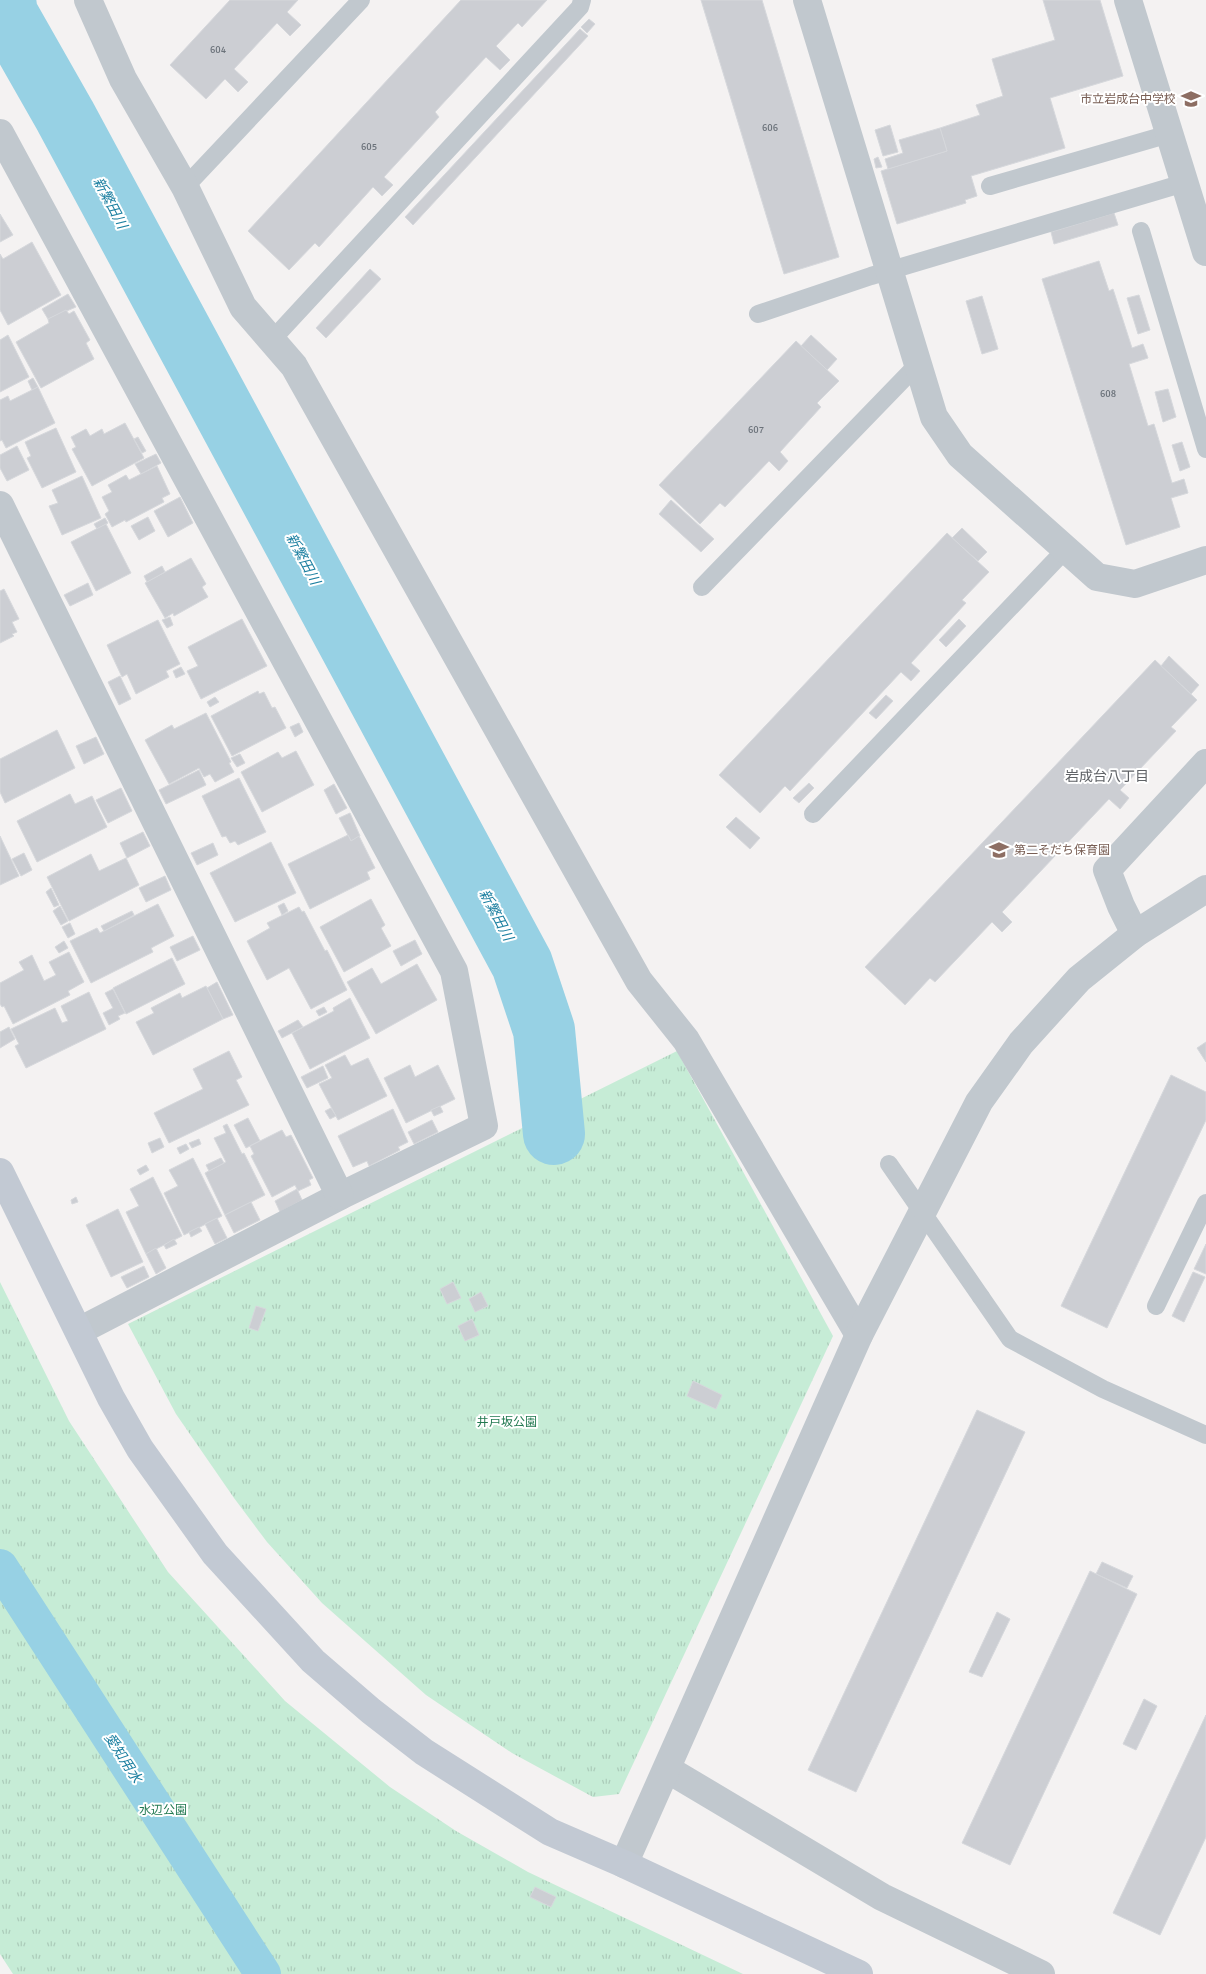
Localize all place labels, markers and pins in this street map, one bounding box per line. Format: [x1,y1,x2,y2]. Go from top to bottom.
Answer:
school or university icon: 市立岩成台中学校 [1180,88,1202,110]
place label: 市立岩成台中学校 [1080,92,1176,107]
school or university icon: 第二そだち保育園 [988,839,1010,861]
place label: 第二そだち保育園 [1014,843,1110,858]

